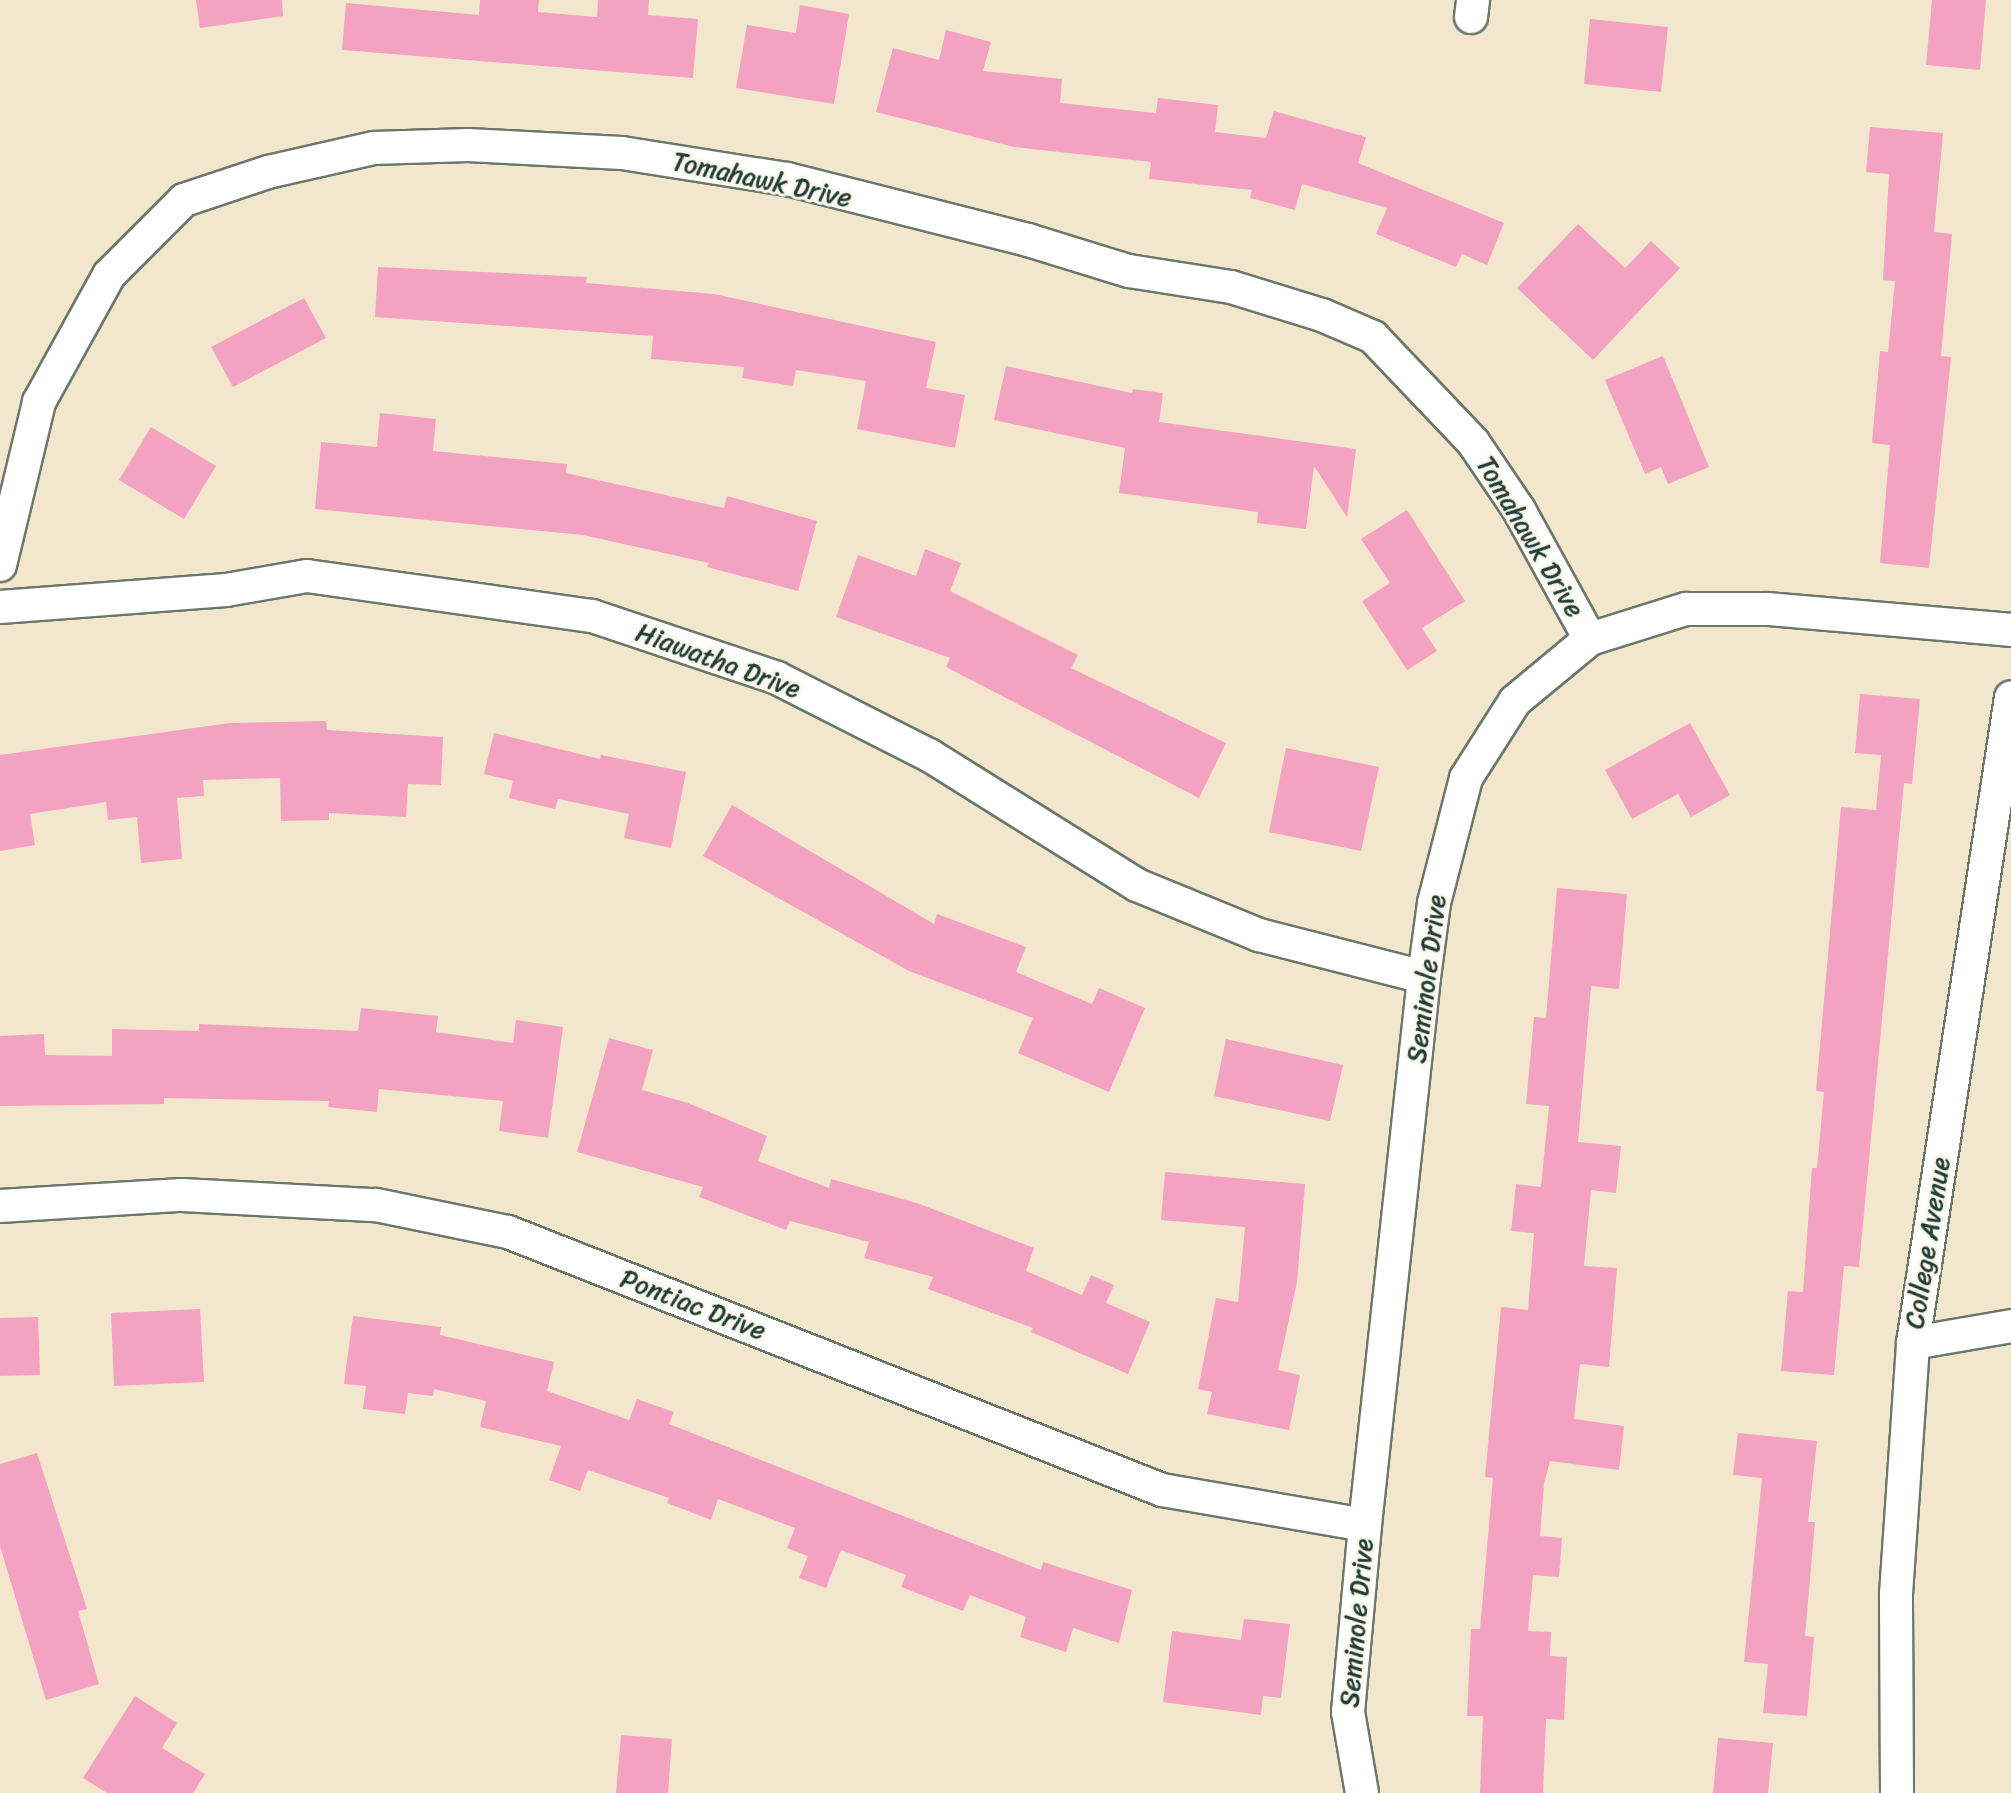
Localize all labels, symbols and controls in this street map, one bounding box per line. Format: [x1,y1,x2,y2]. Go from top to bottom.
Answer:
street label: Tomahawk Drive [670,146,854,214]
street label: Tomahawk Drive [1470,451,1590,623]
street label: Hiawatha Drive [631,617,805,705]
street label: Seminole Drive [1401,893,1453,1065]
street label: College Avenue [1899,1155,1957,1331]
street label: Pontiac Drive [616,1263,770,1347]
street label: Seminole Drive [1334,1537,1380,1709]

